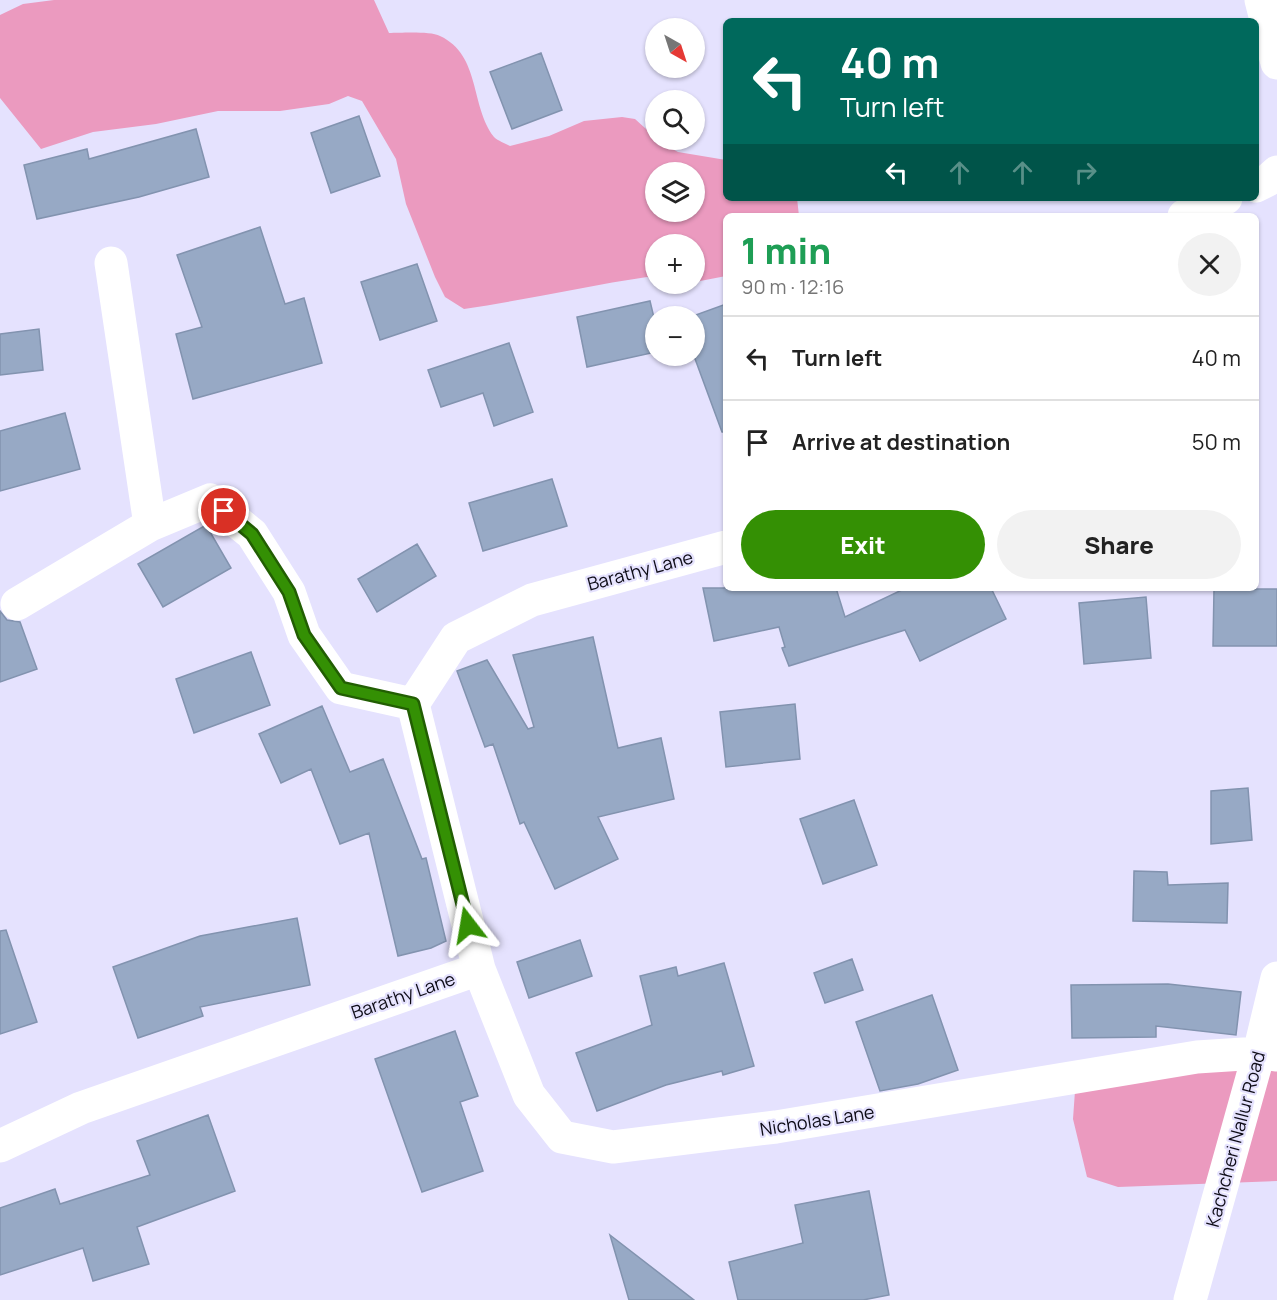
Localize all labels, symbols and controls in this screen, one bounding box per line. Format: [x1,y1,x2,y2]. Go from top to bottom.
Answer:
north arrow [645,18,705,78]
map controls [645,18,705,366]
text: 40 m [840,33,939,91]
icon: left [741,42,819,120]
text: Turn left [840,88,944,125]
button: search [645,90,705,150]
icon: left [880,156,913,189]
icon: ahead [943,156,976,189]
icon: ahead [1006,156,1039,189]
icon: right [1069,156,1102,189]
button: layers [645,162,705,222]
text: 1 min [741,226,831,275]
button: close [1178,233,1241,296]
button: + [645,234,705,294]
text: 90 m · 12:16 [741,273,845,300]
button: − [645,306,705,366]
icon: left [741,342,774,375]
text: Turn left [792,343,882,373]
text: 40 m [1192,343,1241,373]
icon: arrive [741,426,774,459]
text: Arrive at destination [792,427,1010,457]
text: 50 m [1192,427,1241,457]
pin [198,485,249,536]
icon: arrive [207,494,240,527]
button: Exit [741,510,985,579]
button: Share [997,510,1241,579]
street label: Barathy Lane [584,544,696,596]
position arrow [436,893,500,957]
street label: Barathy Lane [348,966,458,1024]
street label: Kachcheri Nallur Road [1200,1048,1270,1230]
street label: Nicholas Lane [758,1099,876,1141]

